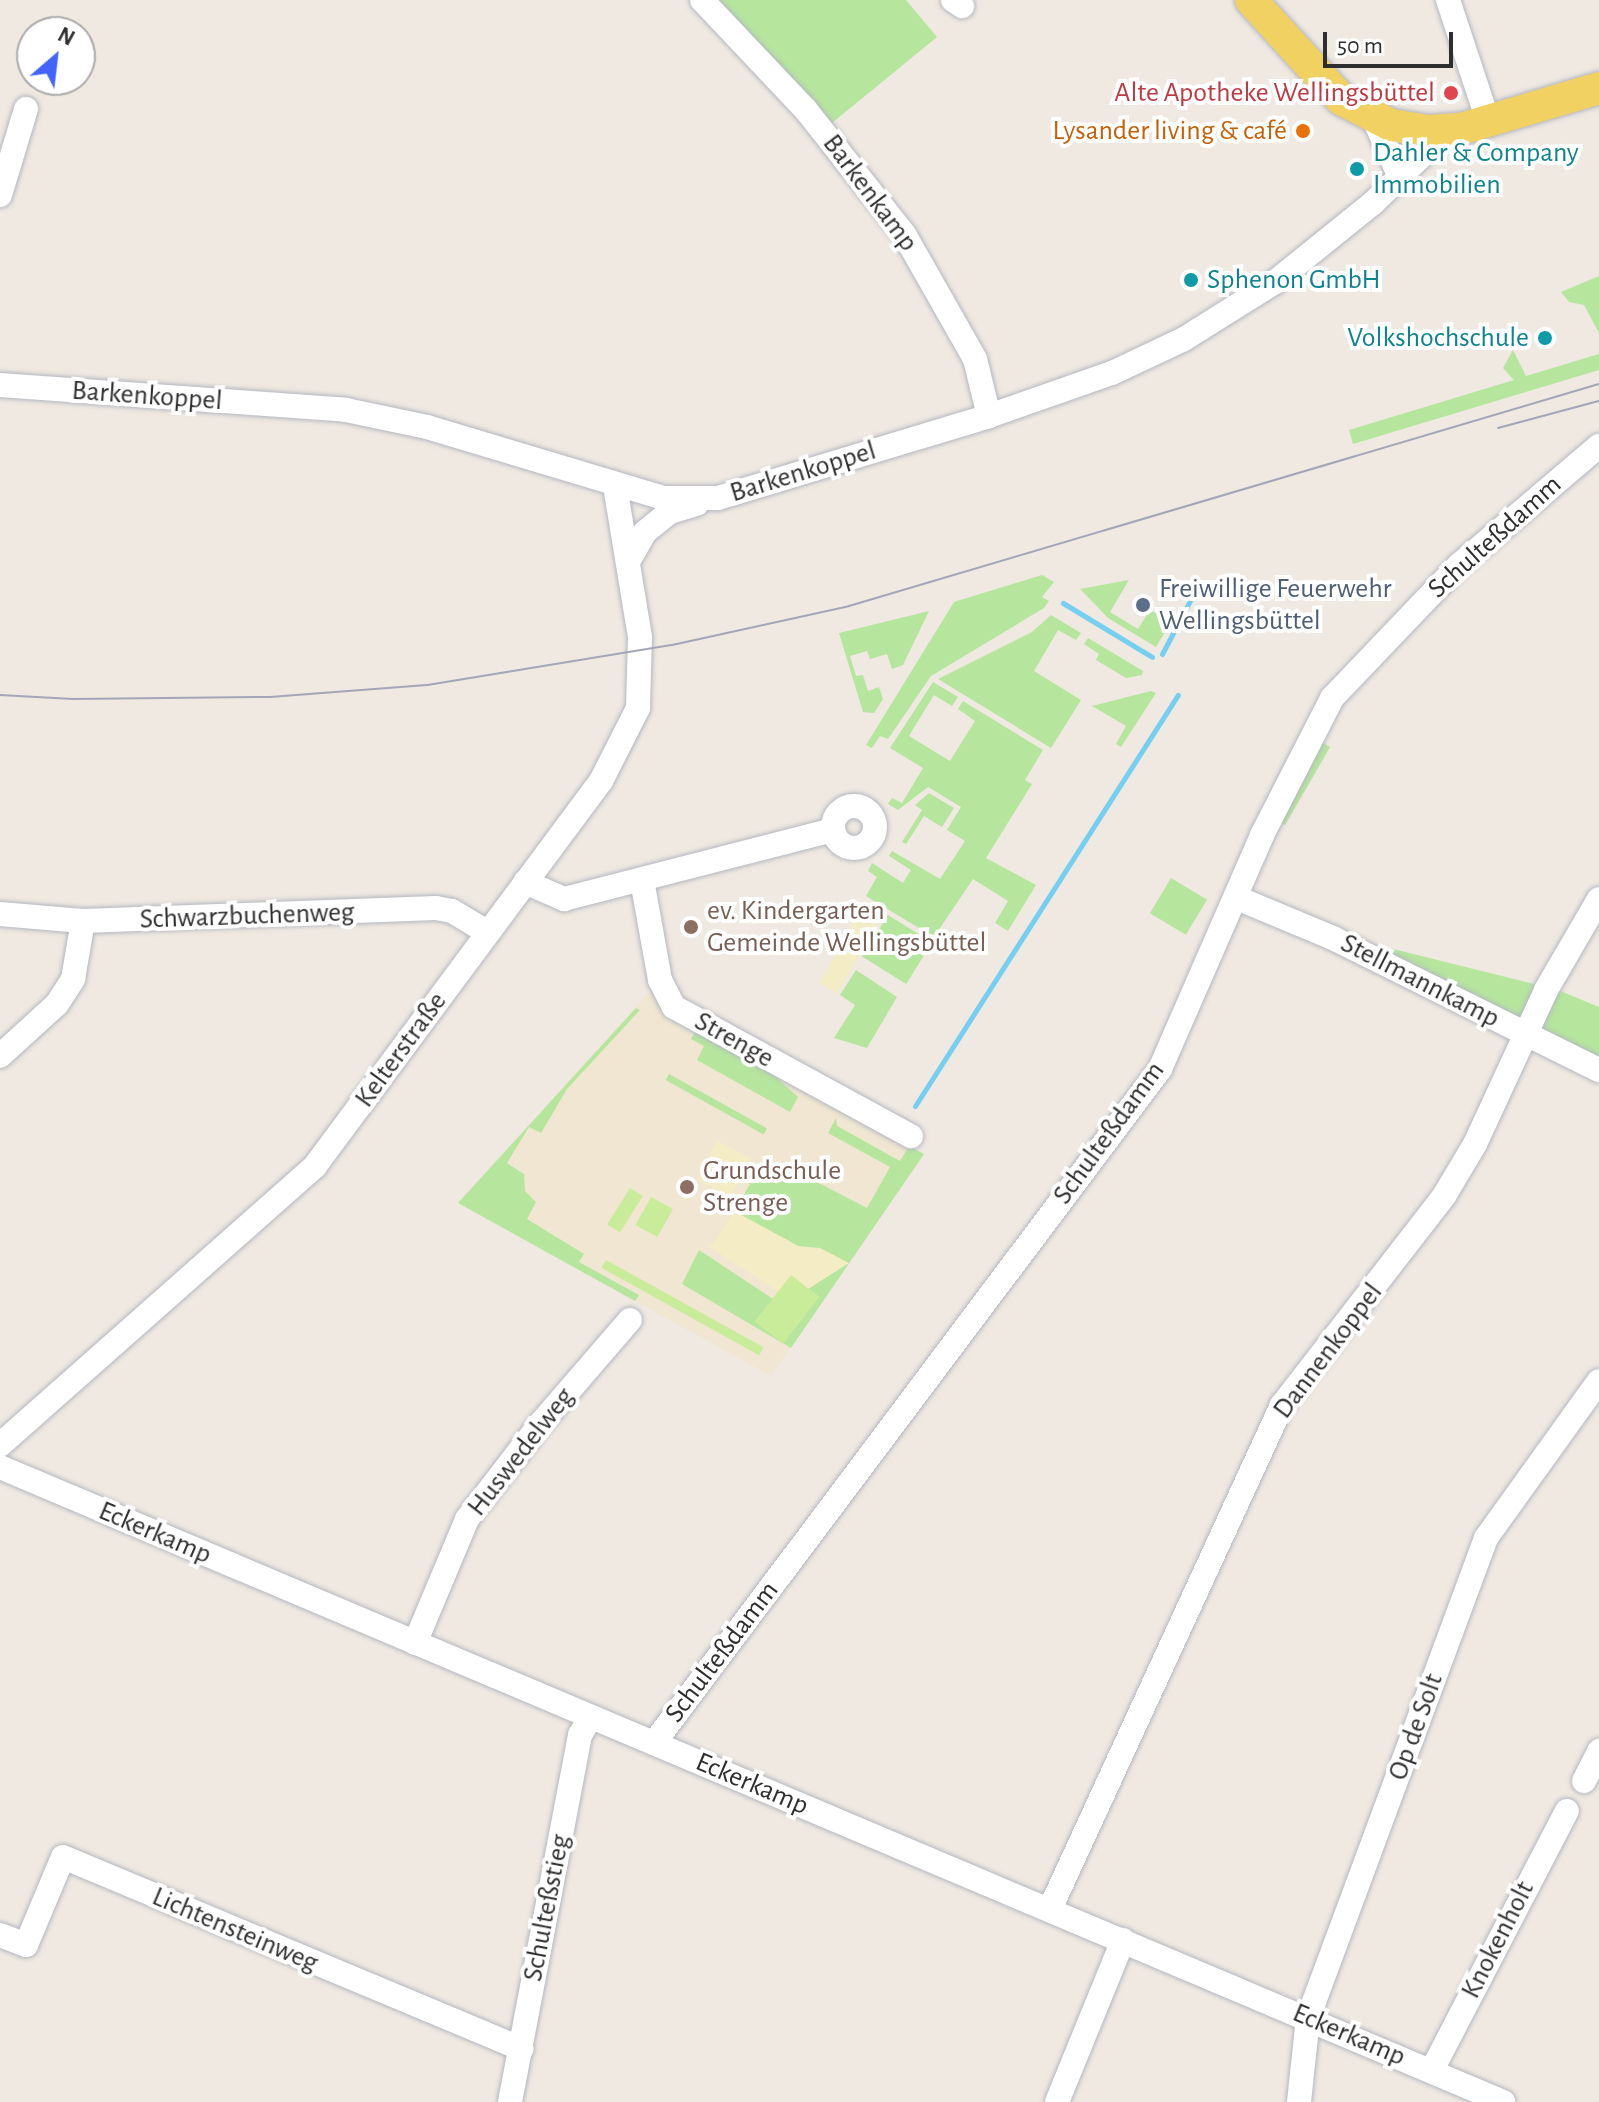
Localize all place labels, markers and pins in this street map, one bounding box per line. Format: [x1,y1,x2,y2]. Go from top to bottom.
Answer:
place label: Alte Apotheke Wellingsbüttel [1114,76,1435,110]
marker: Alte Apotheke Wellingsbüttel [1442,84,1460,102]
place label: Lysander living & café [1052,114,1287,148]
marker: Lysander living & café [1294,122,1312,140]
place label: Dahler & Company Immobilien [1373,136,1579,202]
marker: Dahler & Company Immobilien [1348,160,1366,178]
place label: Sphenon GmbH [1207,263,1381,297]
marker: Sphenon GmbH [1182,271,1200,289]
place label: Volkshochschule [1347,321,1529,355]
marker: Volkshochschule [1536,329,1554,347]
place label: Freiwillige Feuerwehr Wellingsbüttel [1159,572,1392,638]
marker: Freiwillige Feuerwehr Wellingsbüttel [1134,596,1152,614]
place label: ev. Kindergarten Gemeinde Wellingsbüttel [707,894,986,960]
marker: ev. Kindergarten Gemeinde Wellingsbüttel [682,918,700,936]
place label: Grundschule Strenge [703,1154,841,1220]
marker: Grundschule Strenge [678,1178,696,1196]

